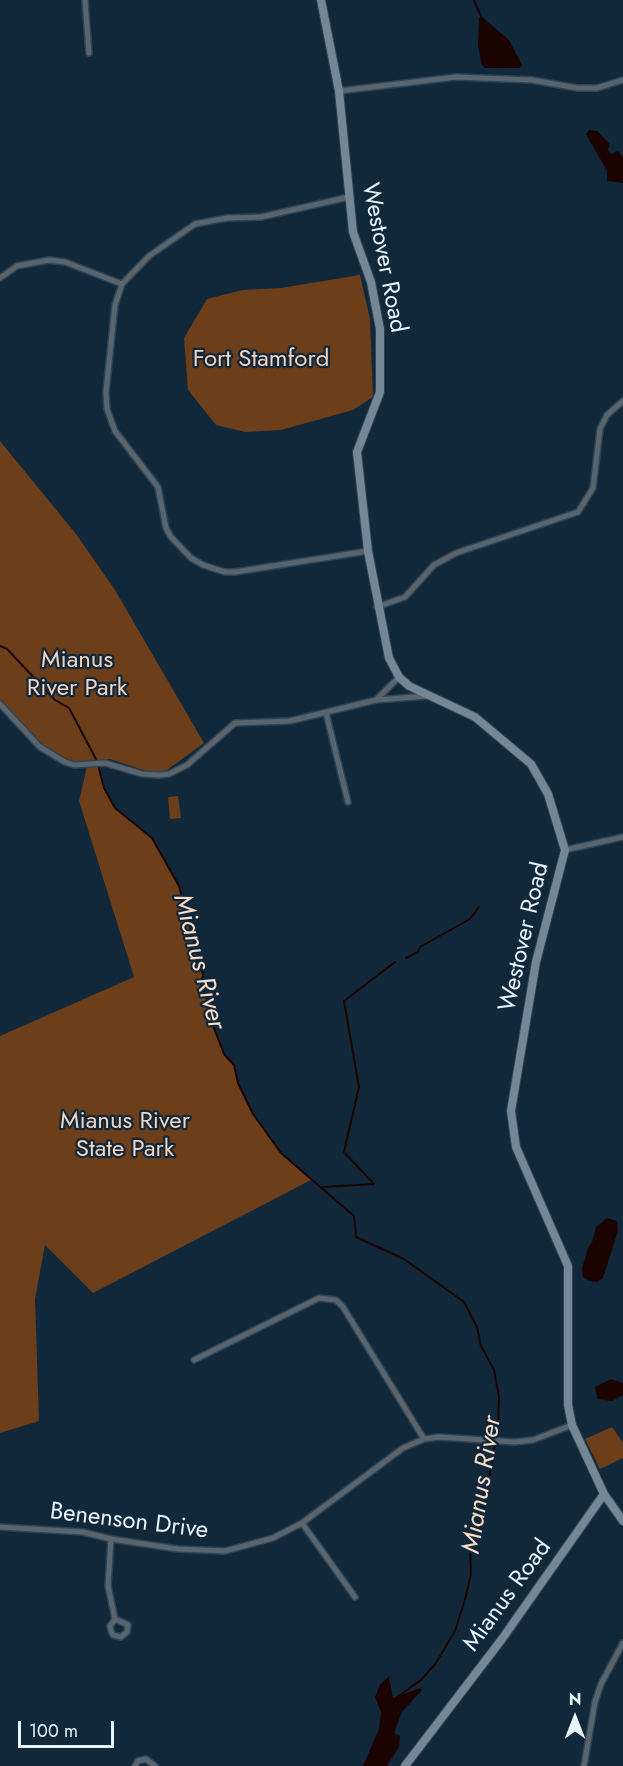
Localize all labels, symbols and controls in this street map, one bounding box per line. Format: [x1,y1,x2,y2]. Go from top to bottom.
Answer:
street label: Westover Road [354,181,412,335]
park label: Fort Stamford [193,346,329,374]
park label: Mianus River Park [27,647,127,703]
street label: Westover Road [494,860,556,1014]
water label: Mianus River [165,891,231,1033]
park label: Mianus River State Park [60,1108,190,1164]
water label: Mianus River [457,1414,509,1556]
street label: Benenson Drive [48,1498,210,1546]
street label: Mianus Road [458,1535,558,1657]
north arrow [545,1688,605,1748]
text: N [569,1688,581,1711]
scale bar [21,1709,117,1747]
text: 100 m [29,1718,78,1744]

